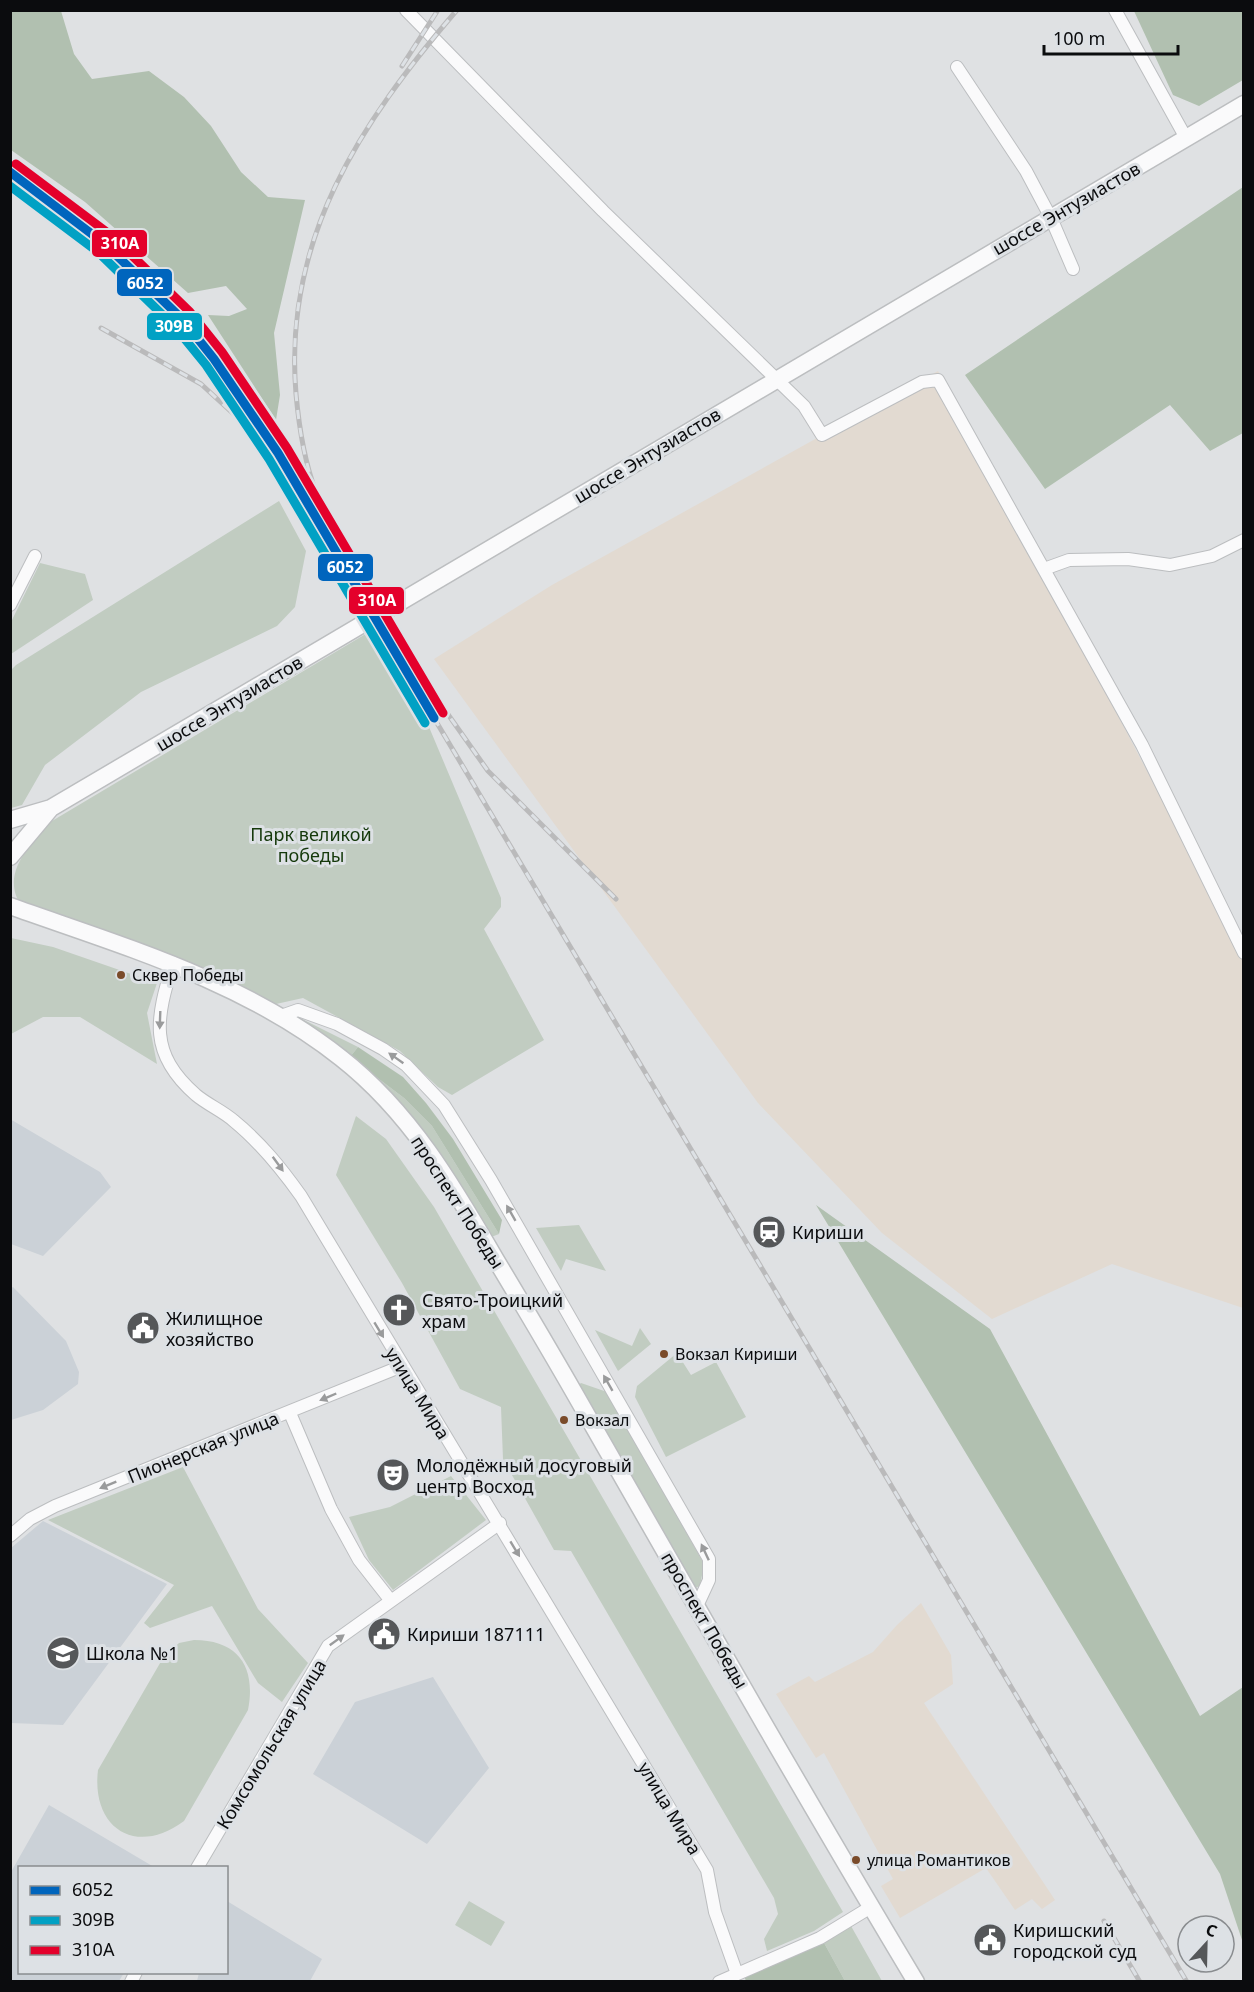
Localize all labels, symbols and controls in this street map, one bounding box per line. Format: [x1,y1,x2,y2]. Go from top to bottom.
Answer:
scale bar [1044,18,1178,56]
text: 100 m [1053,26,1105,50]
street label: шоссе Энтузиастов [988,156,1144,260]
line badge: 310А [91,229,148,258]
text: 310А [101,232,140,254]
line badge: 6052 [116,268,173,297]
text: 6052 [127,272,163,294]
line badge: 309В [146,312,203,341]
text: 309В [155,315,193,337]
street label: шоссе Энтузиастов [569,402,725,508]
line badge: 6052 [317,553,374,582]
text: 6052 [327,556,363,578]
line badge: 310А [348,586,405,615]
text: 310А [358,589,397,611]
street label: шоссе Энтузиастов [151,650,307,756]
park label: Парк великой победы [250,822,372,867]
place label: Сквер Победы [132,964,244,986]
marker: Сквер Победы [115,969,127,981]
one-way arrow [155,1011,164,1030]
one-way arrow [388,1052,404,1064]
street label: проспект Победы [406,1131,510,1273]
one-way arrow [272,1155,284,1171]
one-way arrow [505,1205,516,1221]
station icon: Кириши [751,1214,787,1250]
place label: Кириши [792,1220,864,1244]
place label: Свято-Троицкий храм [422,1288,563,1333]
church icon: Свято-Троицкий храм [381,1292,417,1328]
place label: Жилищное хозяйство [166,1306,263,1351]
public building icon: Жилищное хозяйство [125,1310,161,1346]
one-way arrow [374,1322,385,1338]
street label: улица Мира [380,1342,456,1444]
place label: Вокзал Кириши [675,1343,798,1365]
marker: Вокзал Кириши [658,1348,670,1360]
one-way arrow [602,1375,613,1391]
one-way arrow [319,1392,337,1402]
street label: Пионерская улица [124,1406,282,1488]
place label: Вокзал [575,1409,630,1431]
marker: Вокзал [558,1414,570,1426]
place label: Молодёжный досуговый центр Восход [416,1453,632,1498]
theatre icon: Молодёжный досуговый центр Восход [375,1457,411,1493]
one-way arrow [99,1480,117,1490]
one-way arrow [510,1541,521,1557]
one-way arrow [700,1543,709,1560]
street label: проспект Победы [656,1547,754,1693]
public building icon: Кириши 187111 [366,1616,402,1652]
place label: Кириши 187111 [407,1622,545,1646]
one-way arrow [329,1634,345,1646]
school or university icon: Школа №1 [45,1635,81,1671]
place label: Школа №1 [86,1641,178,1665]
street label: Комсомольская улица [211,1655,331,1833]
street label: улица Мира [633,1757,707,1859]
place label: улица Романтиков [867,1849,1011,1871]
marker: улица Романтиков [850,1854,862,1866]
legend [18,1866,228,1974]
text: 6052 [72,1877,113,1901]
text: 309В [72,1907,115,1931]
north arrow [1176,1914,1236,1974]
place label: Киришский городской суд [1013,1918,1137,1963]
text: С [1203,1918,1221,1942]
public building icon: Киришский городской суд [972,1922,1008,1958]
text: 310А [72,1937,115,1961]

